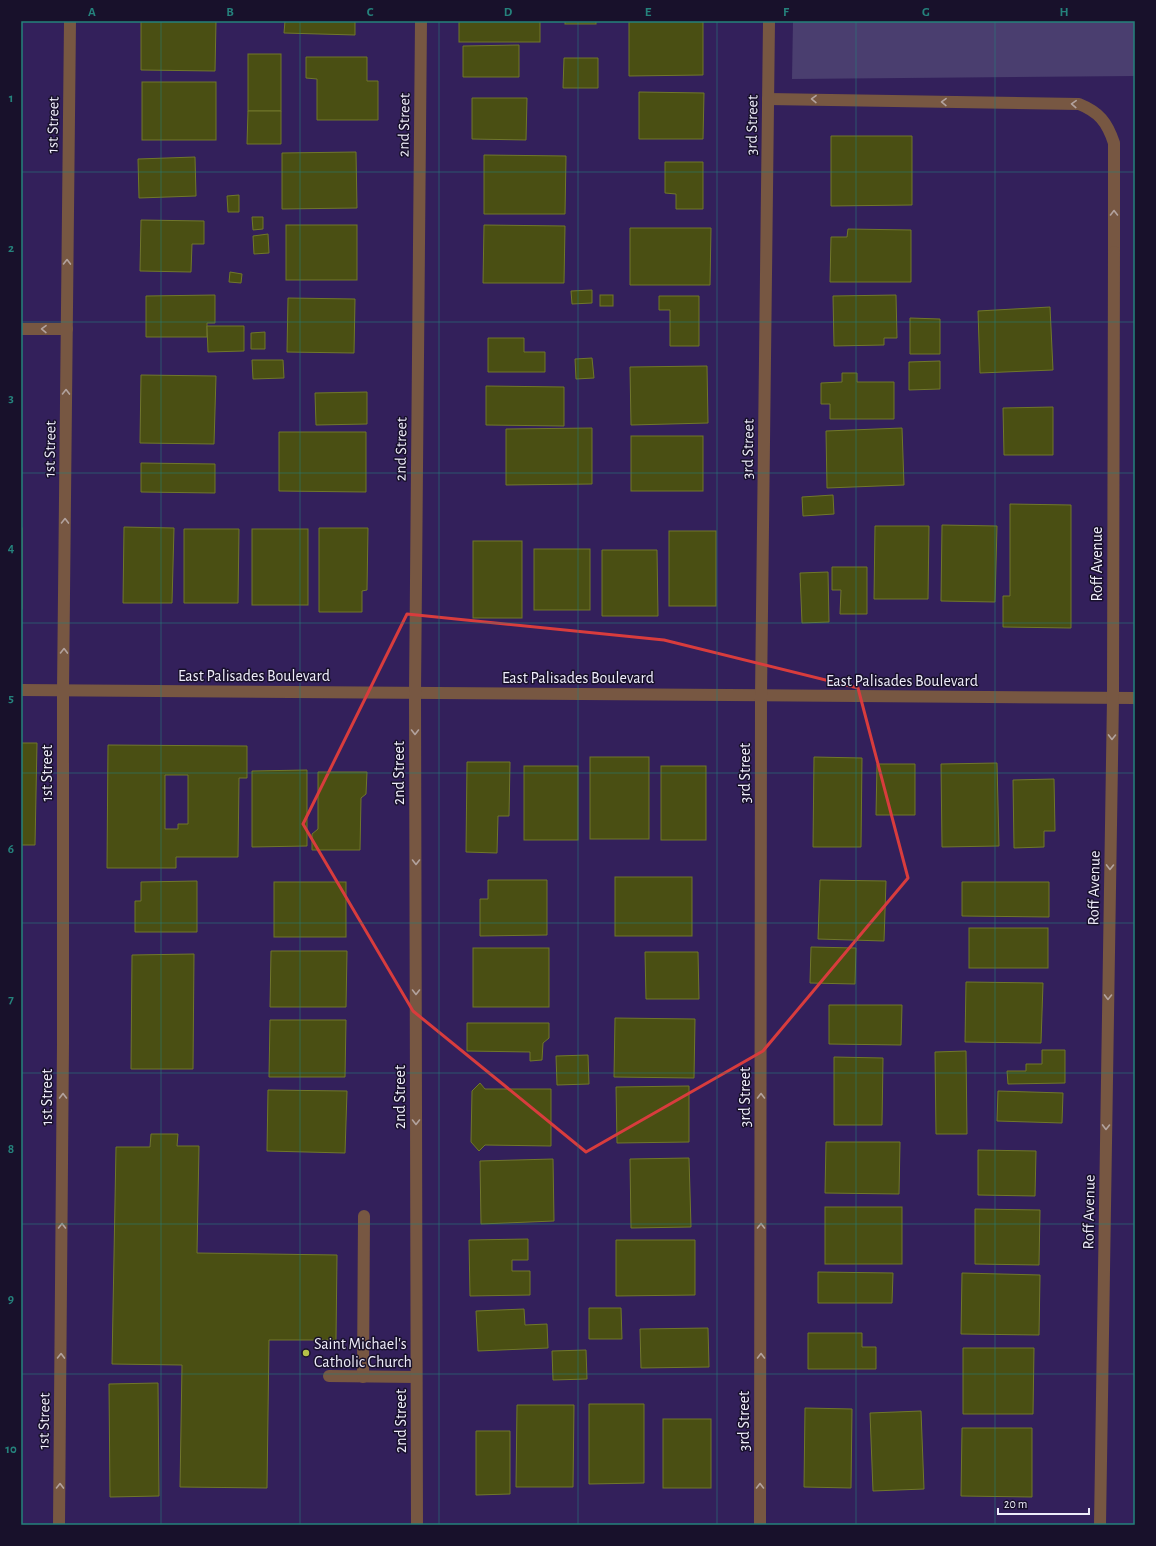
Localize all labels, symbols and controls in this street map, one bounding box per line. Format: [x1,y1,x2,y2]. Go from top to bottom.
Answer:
text: A [88,6,96,19]
text: B [226,6,234,19]
text: C [367,6,374,19]
text: D [504,6,513,19]
text: E [645,6,652,19]
text: F [783,6,790,19]
text: G [922,6,930,19]
text: H [1059,6,1069,19]
text: 1 [9,92,13,105]
street label: 2nd Street [395,93,413,157]
street label: 3rd Street [743,95,761,155]
one-way arrow [811,95,817,103]
street label: 1st Street [45,96,61,154]
one-way arrow [941,97,947,106]
one-way arrow [1071,100,1077,108]
one-way arrow [1110,210,1118,216]
text: 2 [8,242,14,255]
one-way arrow [63,259,71,265]
one-way arrow [41,325,47,333]
one-way arrow [62,389,70,395]
text: 3 [8,392,14,405]
street label: 2nd Street [392,417,410,481]
street label: 3rd Street [739,419,757,479]
street label: 1st Street [42,420,58,478]
one-way arrow [61,518,69,524]
street label: Roff Avenue [1089,527,1105,601]
text: 4 [8,542,15,555]
one-way arrow [60,648,68,654]
street label: East Palisades Boulevard [178,668,330,684]
street label: East Palisades Boulevard [502,670,654,686]
street label: East Palisades Boulevard [826,673,978,689]
text: 5 [8,692,14,705]
one-way arrow [411,729,419,735]
one-way arrow [1108,734,1116,740]
street label: 2nd Street [391,741,407,805]
street label: 3rd Street [737,743,753,803]
street label: 1st Street [39,745,55,801]
text: 6 [8,843,14,856]
street label: Roff Avenue [1085,850,1103,926]
one-way arrow [412,859,420,865]
one-way arrow [1106,864,1114,870]
one-way arrow [412,989,420,995]
text: 7 [8,993,14,1006]
one-way arrow [1104,994,1112,1000]
street label: 2nd Street [392,1065,408,1129]
street label: 3rd Street [737,1067,753,1127]
street label: 1st Street [39,1069,55,1125]
one-way arrow [59,1093,67,1099]
one-way arrow [757,1093,765,1099]
one-way arrow [412,1119,420,1125]
one-way arrow [1102,1124,1110,1130]
text: 8 [8,1143,14,1156]
street label: Roff Avenue [1080,1174,1098,1250]
one-way arrow [58,1223,66,1229]
one-way arrow [757,1223,765,1229]
text: 9 [8,1293,14,1306]
place label: Saint Michael's Catholic Church [314,1336,412,1370]
marker: Saint Michael's Catholic Church [301,1348,311,1358]
one-way arrow [57,1353,65,1359]
one-way arrow [757,1353,765,1359]
street label: 2nd Street [393,1389,409,1453]
street label: 3rd Street [736,1391,752,1451]
street label: 1st Street [36,1392,52,1450]
text: 10 [5,1443,17,1456]
one-way arrow [55,1483,64,1489]
one-way arrow [756,1483,764,1489]
scale bar [998,1490,1089,1516]
text: 20 m [1004,1498,1027,1510]

